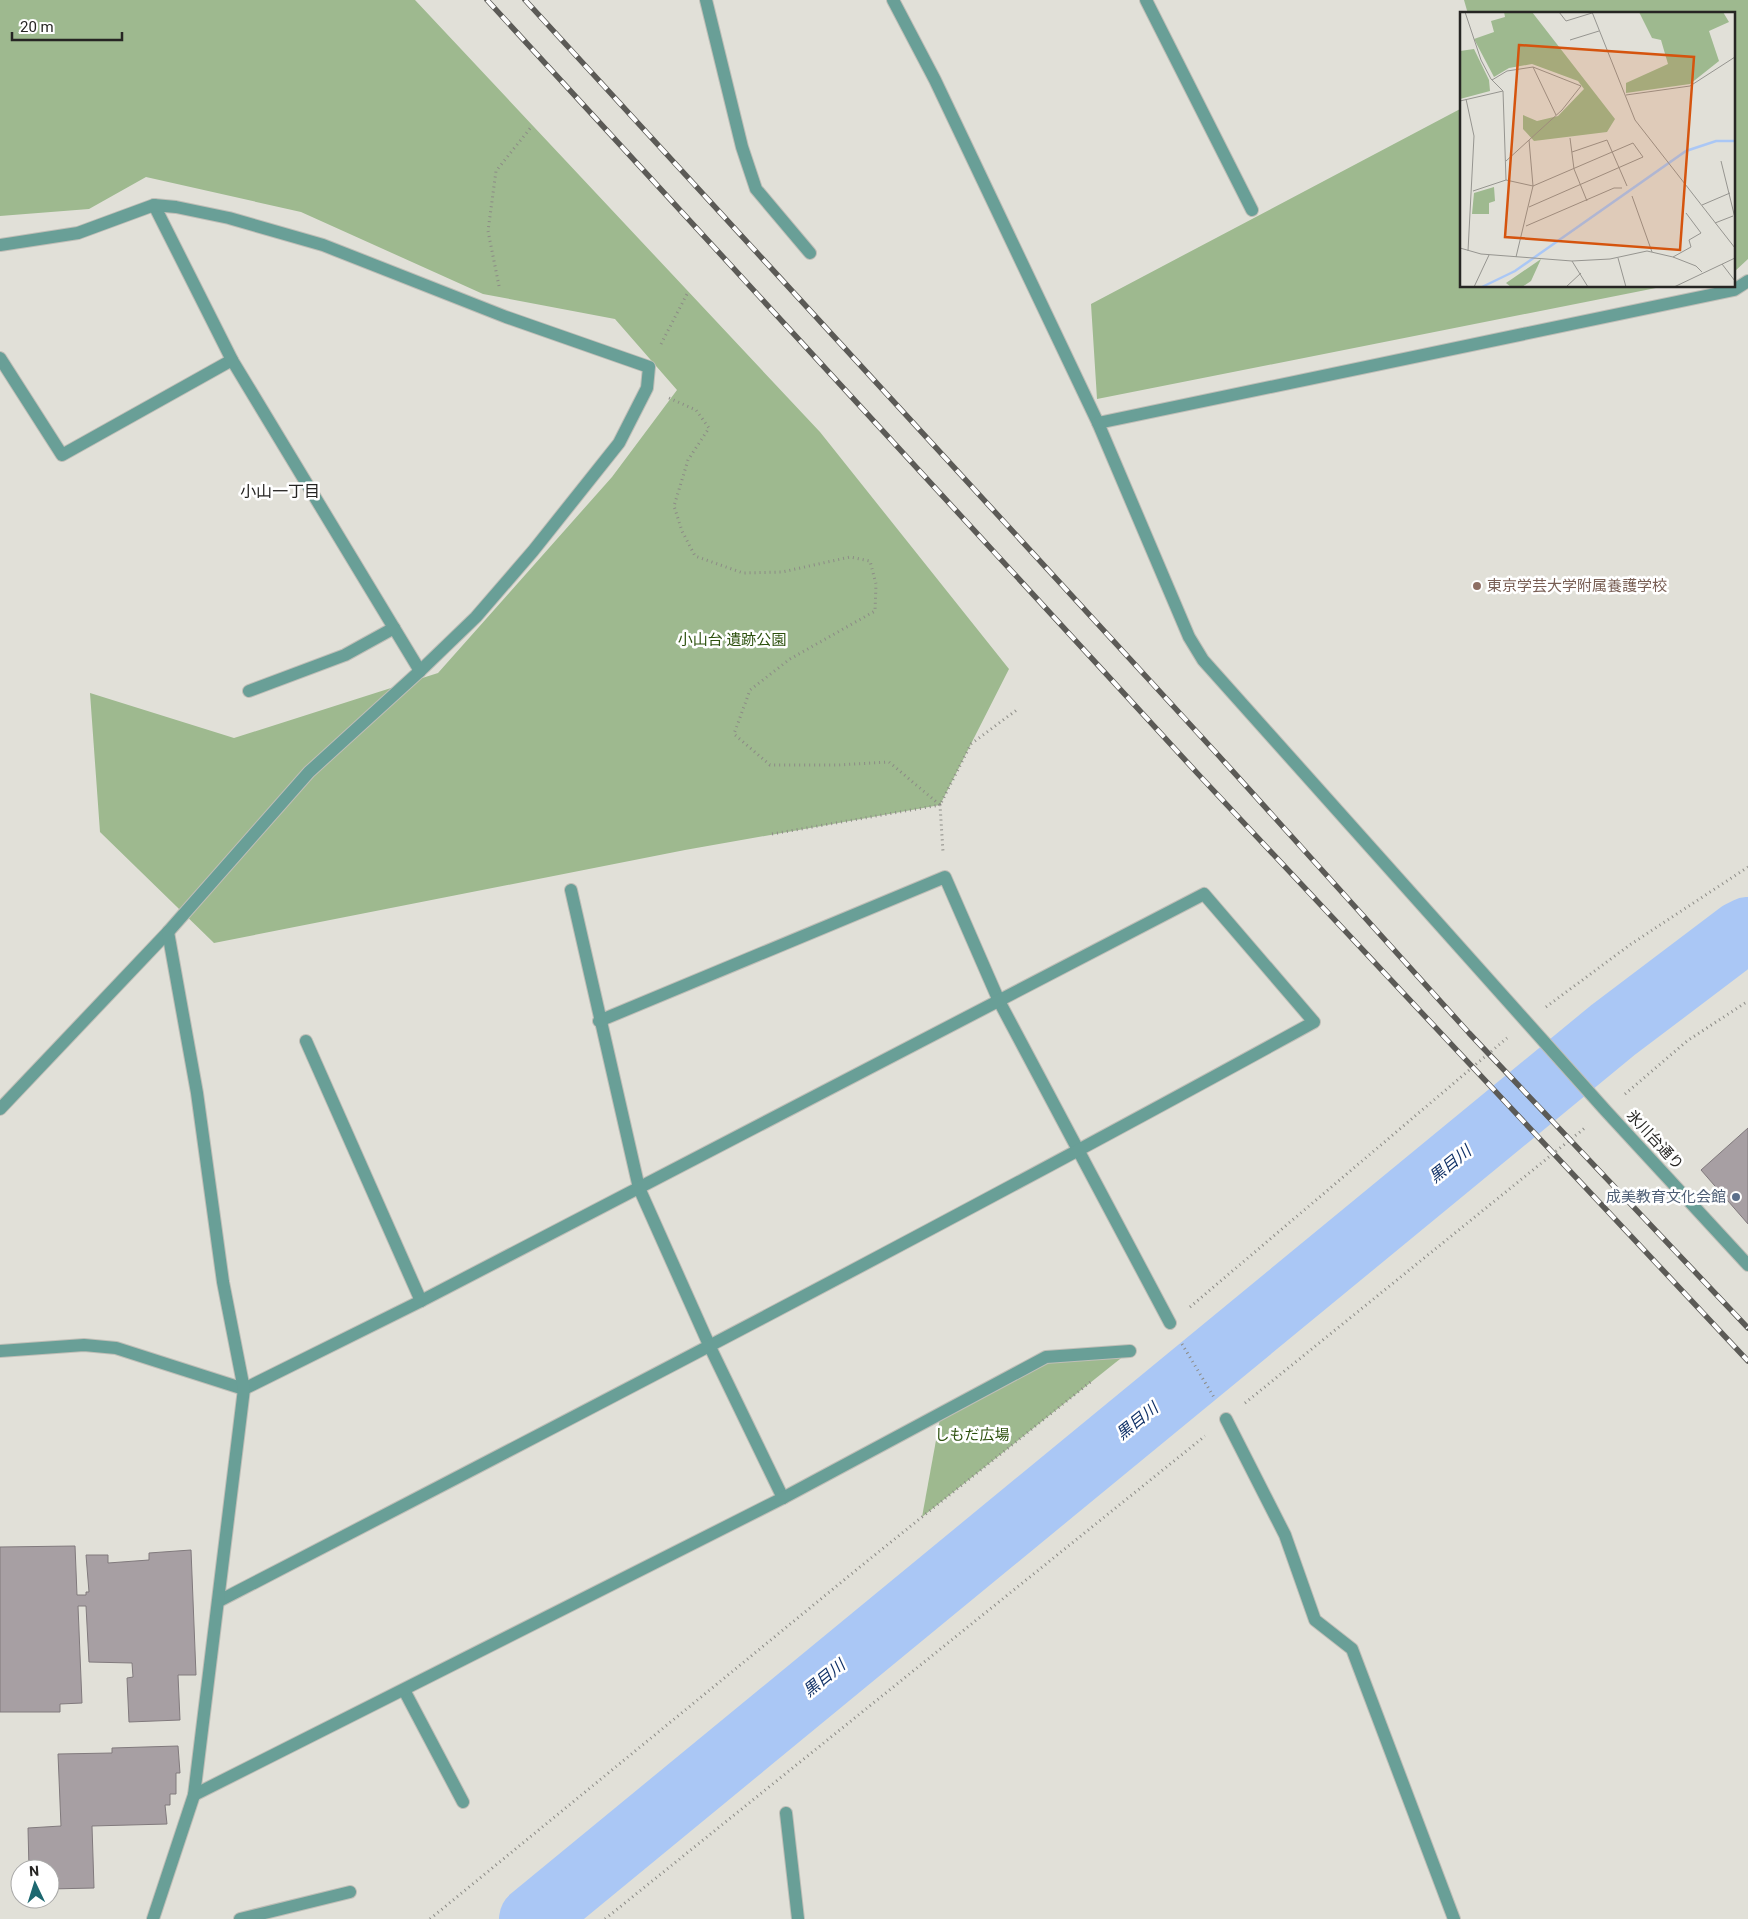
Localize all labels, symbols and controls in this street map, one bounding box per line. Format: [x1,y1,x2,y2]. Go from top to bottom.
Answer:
scale bar [12,10,122,42]
inset map [1460,12,1736,288]
text: 20 m [20,18,54,36]
district label: 小山一丁目 [240,482,320,501]
place label: 東京学芸大学附属養護学校 [1487,577,1667,595]
marker: 東京学芸大学附属養護学校 [1471,580,1483,592]
park label: 小山台 遺跡公園 [678,631,786,649]
street label: 氷川台通り [1623,1106,1687,1174]
water label: 黒目川 [1425,1140,1476,1186]
place label: 成美教育文化会館 [1606,1188,1726,1206]
marker: 成美教育文化会館 [1730,1191,1742,1203]
water label: 黒目川 [1112,1397,1163,1443]
park label: しもだ広場 [934,1426,1010,1444]
water label: 黒目川 [799,1654,850,1700]
north arrow [10,1859,60,1909]
text: N [29,1863,40,1879]

